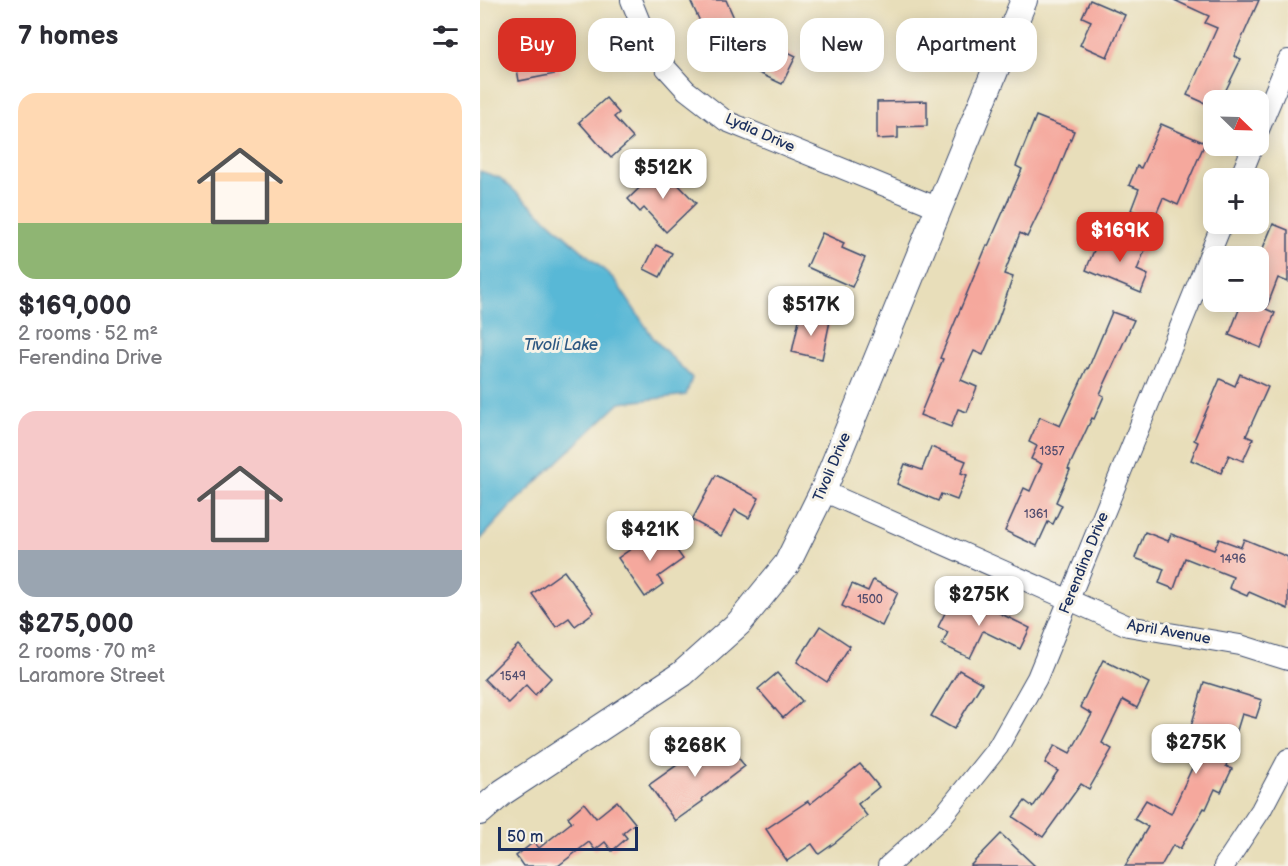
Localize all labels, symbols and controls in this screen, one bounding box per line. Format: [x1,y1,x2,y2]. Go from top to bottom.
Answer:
chip: Buy [498,18,576,72]
chip: Rent [588,18,675,72]
chip: Filters [687,18,788,72]
chip: New [800,18,884,72]
chip: Apartment [896,18,1037,72]
icon: filters [429,20,462,53]
text: 7 homes [18,21,118,52]
north arrow [1203,90,1269,156]
map controls [1203,90,1269,312]
street label: Lydia Drive [722,109,798,157]
icon: home [186,132,294,240]
pin: $512K [621,149,705,200]
text: $512K [634,156,692,180]
button: + [1203,168,1269,234]
pin: $169K [1078,212,1162,263]
text: $169K [1090,219,1150,243]
button: − [1203,246,1269,312]
pin: $517K [769,286,853,337]
text: $169,000 [18,291,131,322]
text: $517K [782,293,840,317]
text: 2 rooms · 52 m² [18,322,158,346]
water label: Tivoli Lake [524,336,598,355]
text: Ferendina Drive [18,346,162,370]
street label: Tivoli Drive [809,430,855,504]
house number: 1357 [1040,444,1065,459]
icon: home [186,450,294,558]
house number: 1361 [1024,507,1048,522]
street label: Ferendina Drive [1055,509,1113,617]
pin: $421K [608,511,692,562]
text: $421K [621,518,679,542]
house number: 1496 [1220,552,1246,567]
pin: $275K [937,576,1021,627]
text: $275K [949,583,1009,607]
house number: 1500 [857,592,883,607]
text: $275,000 [18,609,134,640]
street label: April Avenue [1126,615,1212,649]
text: 2 rooms · 70 m² [18,640,156,664]
text: Laramore Street [18,664,165,688]
house number: 1549 [500,669,526,684]
pin: $275K [1154,724,1238,775]
pin: $268K [653,727,737,778]
text: $275K [1166,731,1226,755]
text: $268K [664,734,726,758]
scale bar [498,824,638,852]
text: 50 m [507,828,543,847]

